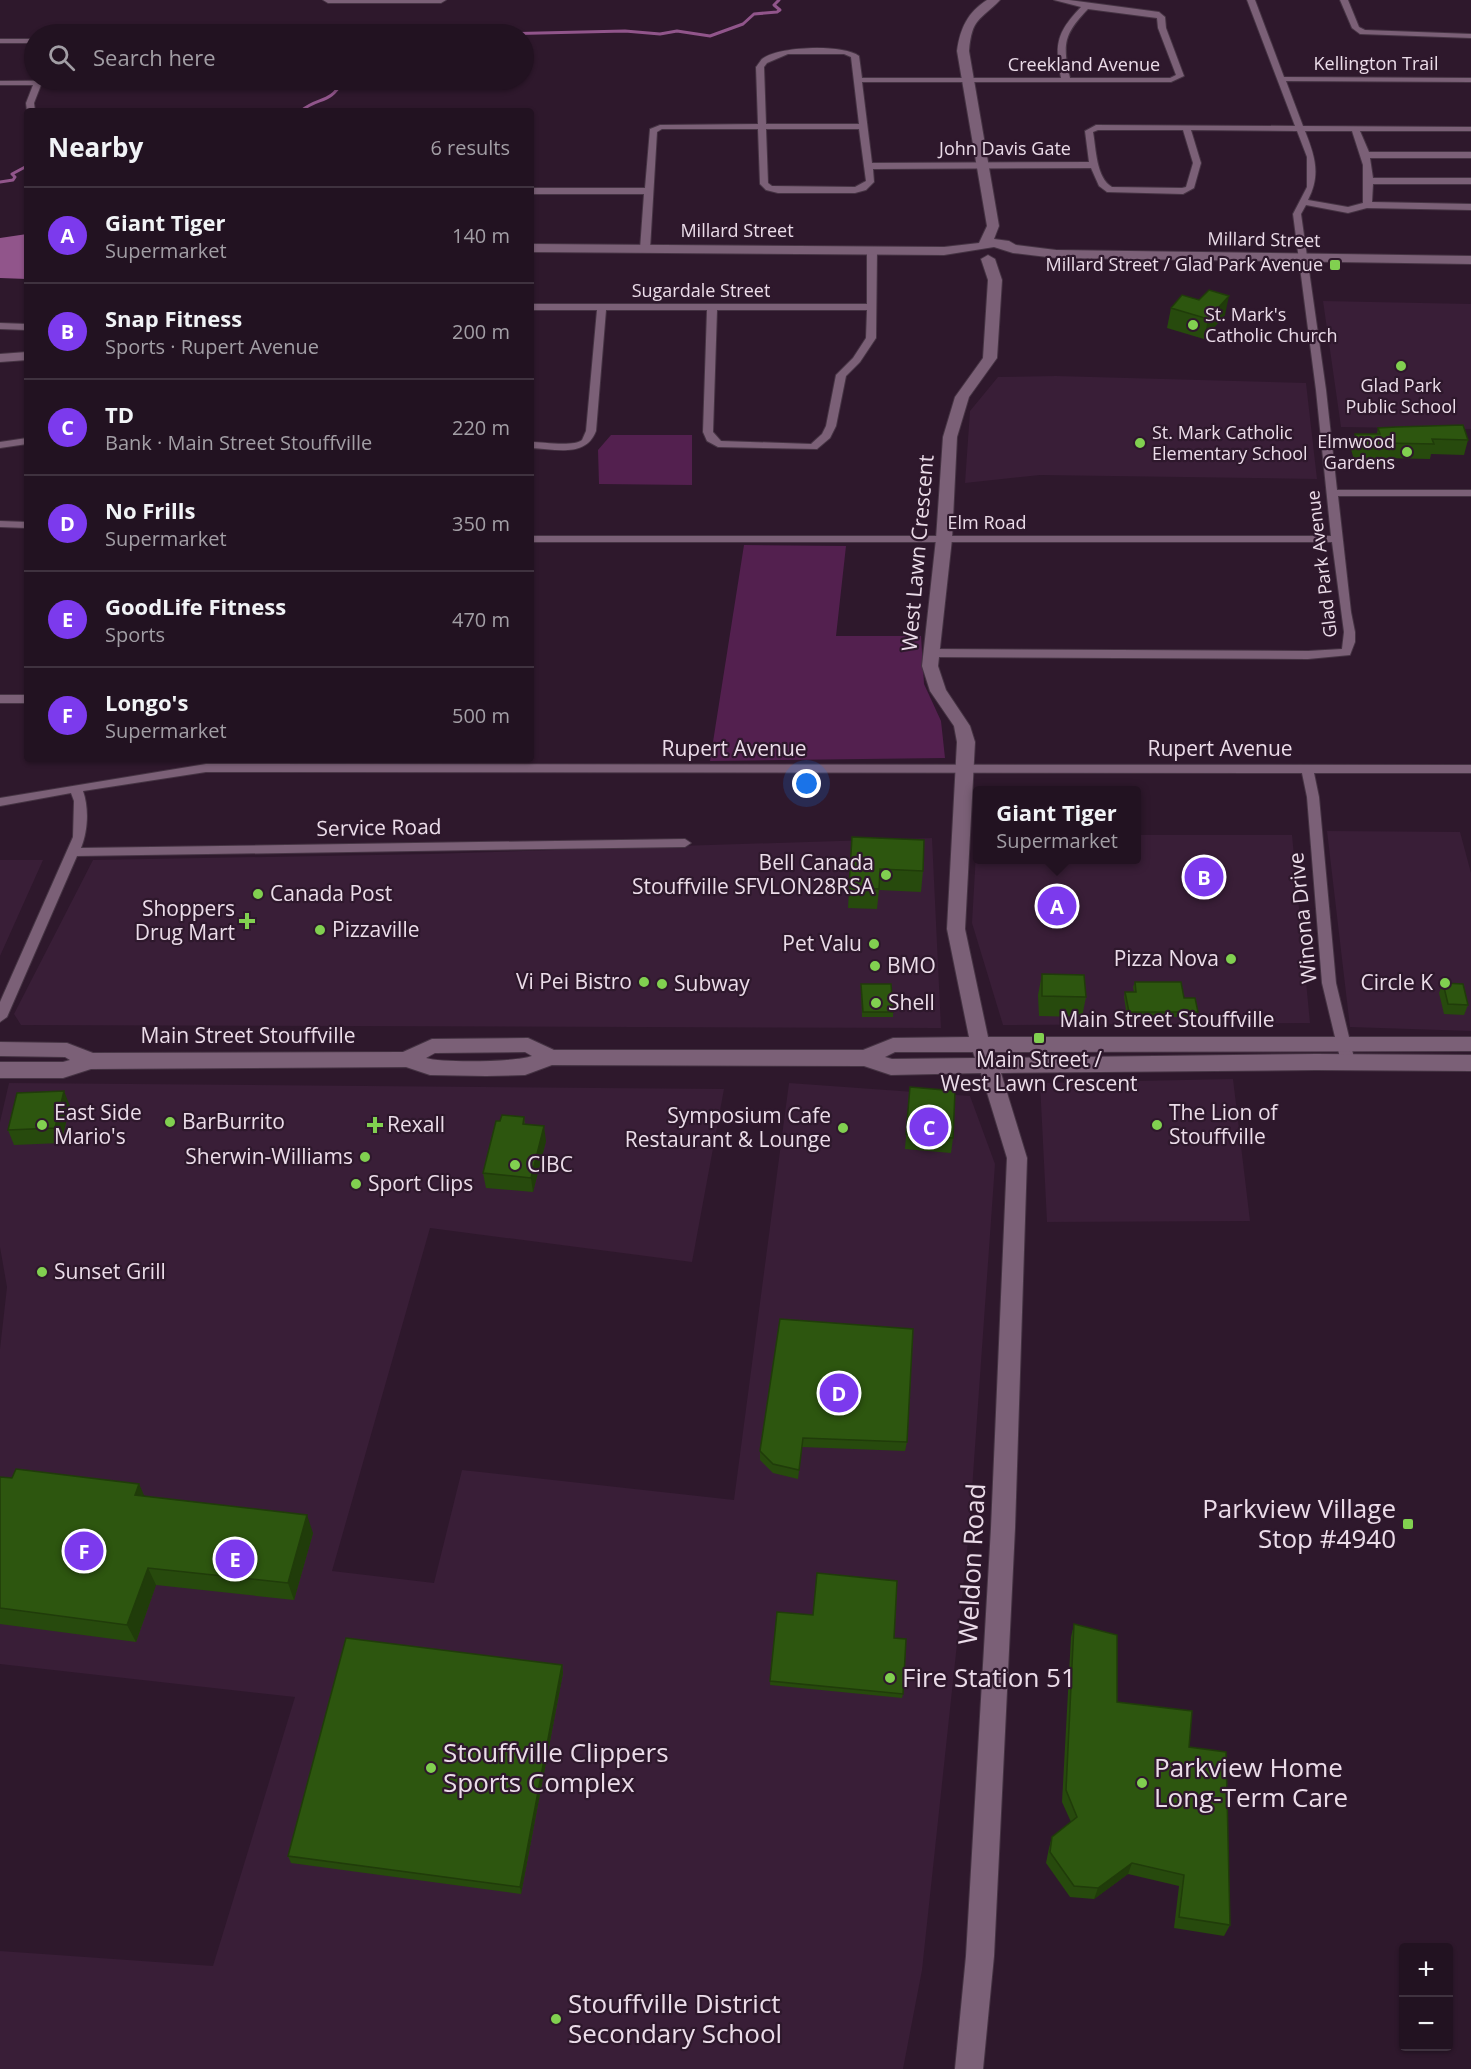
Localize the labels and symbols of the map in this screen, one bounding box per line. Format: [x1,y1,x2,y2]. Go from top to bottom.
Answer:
street label: Kellington Trail [1314,51,1438,75]
street label: Creekland Avenue [1008,52,1160,76]
street label: John Davis Gate [937,136,1071,160]
street label: Millard Street [680,218,794,242]
street label: Millard Street [1207,226,1321,252]
place label: Millard Street / Glad Park Avenue [1046,252,1323,276]
marker: Millard Street / Glad Park Avenue [1328,258,1342,272]
street label: Sugardale Street [632,278,770,302]
place label: St. Mark's Catholic Church [1205,302,1337,347]
marker: St. Mark's Catholic Church [1186,318,1200,332]
marker: Glad Park Public School [1394,359,1408,373]
place label: Glad Park Public School [1346,373,1457,418]
place label: St. Mark Catholic Elementary School [1152,420,1308,465]
place label: Elmwood Gardens [1317,429,1395,474]
marker: St. Mark Catholic Elementary School [1133,436,1147,450]
marker: Elmwood Gardens [1400,445,1414,459]
street label: West Lawn Crescent [894,453,940,652]
street label: Glad Park Avenue [1300,489,1342,639]
street label: Elm Road [948,510,1026,534]
street label: Rupert Avenue [661,734,807,762]
street label: Rupert Avenue [1147,734,1293,762]
your location [792,769,821,798]
street label: Service Road [316,812,442,842]
place label: Bell Canada Stouffville SFVLON28RSA [632,848,875,900]
street label: Winona Drive [1281,851,1323,985]
pin: B [1184,854,1224,900]
marker: Bell Canada Stouffville SFVLON28RSA [879,868,893,882]
place label: Canada Post [270,879,392,907]
pin: A [1038,884,1076,928]
marker: Canada Post [251,887,265,901]
place label: Shoppers Drug Mart [135,894,235,946]
marker: Shoppers Drug Mart [240,914,254,928]
place label: Pizzaville [332,915,419,943]
marker: Pizzaville [313,923,327,937]
place label: Pet Valu [782,929,862,957]
marker: Pet Valu [867,937,881,951]
place label: Pizza Nova [1114,944,1219,972]
place label: BMO [887,951,936,979]
marker: Pizza Nova [1224,952,1238,966]
marker: BMO [868,959,882,973]
place label: Vi Pei Bistro [516,967,632,995]
place label: Circle K [1360,968,1433,996]
place label: Subway [674,969,750,997]
marker: Vi Pei Bistro [637,975,651,989]
marker: Circle K [1438,976,1452,990]
marker: Subway [655,977,669,991]
place label: Shell [888,988,935,1016]
marker: Shell [869,996,883,1010]
street label: Main Street Stouffville [1059,1005,1275,1033]
street label: Main Street Stouffville [140,1021,356,1049]
marker: Main Street / West Lawn Crescent [1032,1031,1046,1045]
place label: Main Street / West Lawn Crescent [940,1045,1138,1097]
place label: East Side Mario's [54,1098,142,1150]
place label: The Lion of Stouffville [1169,1098,1280,1150]
place label: Symposium Cafe Restaurant & Lounge [625,1101,831,1153]
pin: C [910,1104,948,1150]
place label: BarBurrito [182,1107,285,1135]
place label: Rexall [387,1110,445,1138]
marker: BarBurrito [163,1115,177,1129]
marker: East Side Mario's [35,1118,49,1132]
marker: Rexall [368,1118,382,1132]
marker: The Lion of Stouffville [1150,1118,1164,1132]
marker: Symposium Cafe Restaurant & Lounge [836,1121,850,1135]
place label: Sherwin-Williams [185,1142,353,1170]
marker: Sherwin-Williams [358,1150,372,1164]
place label: CIBC [527,1150,573,1178]
marker: CIBC [508,1158,522,1172]
place label: Sport Clips [368,1169,473,1197]
marker: Sport Clips [349,1177,363,1191]
place label: Sunset Grill [54,1257,166,1285]
marker: Sunset Grill [35,1265,49,1279]
pin: D [820,1370,858,1416]
street label: Weldon Road [949,1482,993,1646]
place label: Parkview Village Stop #4940 [1202,1490,1396,1556]
marker: Parkview Village Stop #4940 [1401,1517,1415,1531]
pin: F [64,1528,104,1574]
pin: E [216,1536,254,1582]
place label: Fire Station 51 [902,1659,1076,1695]
marker: Fire Station 51 [883,1671,897,1685]
place label: Stouffville Clippers Sports Complex [443,1734,669,1800]
place label: Parkview Home Long-Term Care [1154,1749,1348,1815]
marker: Stouffville Clippers Sports Complex [424,1761,438,1775]
marker: Parkview Home Long-Term Care [1135,1776,1149,1790]
place label: Stouffville District Secondary School [568,1985,782,2051]
marker: Stouffville District Secondary School [549,2012,563,2026]

